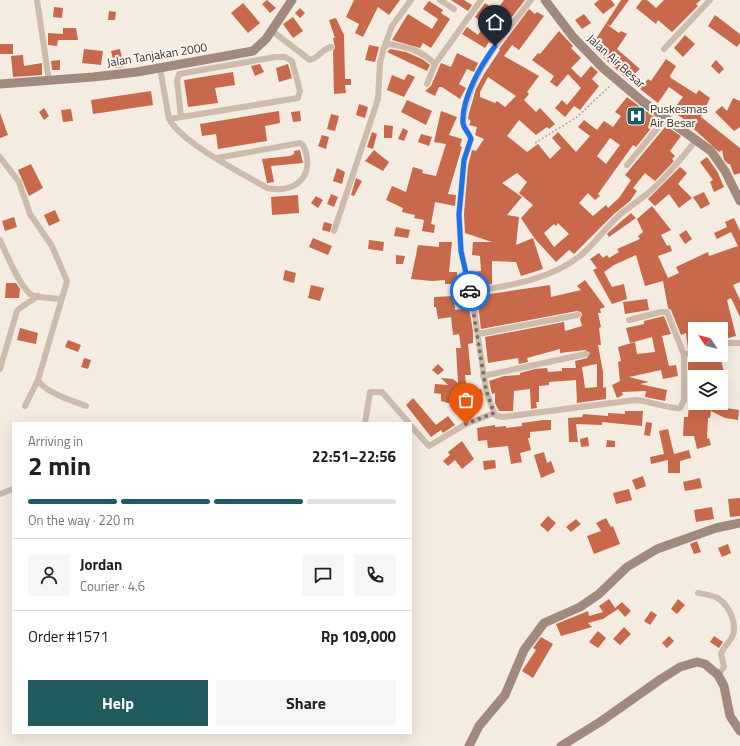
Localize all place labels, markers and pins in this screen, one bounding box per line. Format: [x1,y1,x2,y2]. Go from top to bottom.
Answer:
pin [478,5,512,46]
place label: Puskesmas Air Besar [650,99,708,132]
hospital icon: Puskesmas Air Besar [625,105,647,127]
pin [449,383,483,424]

